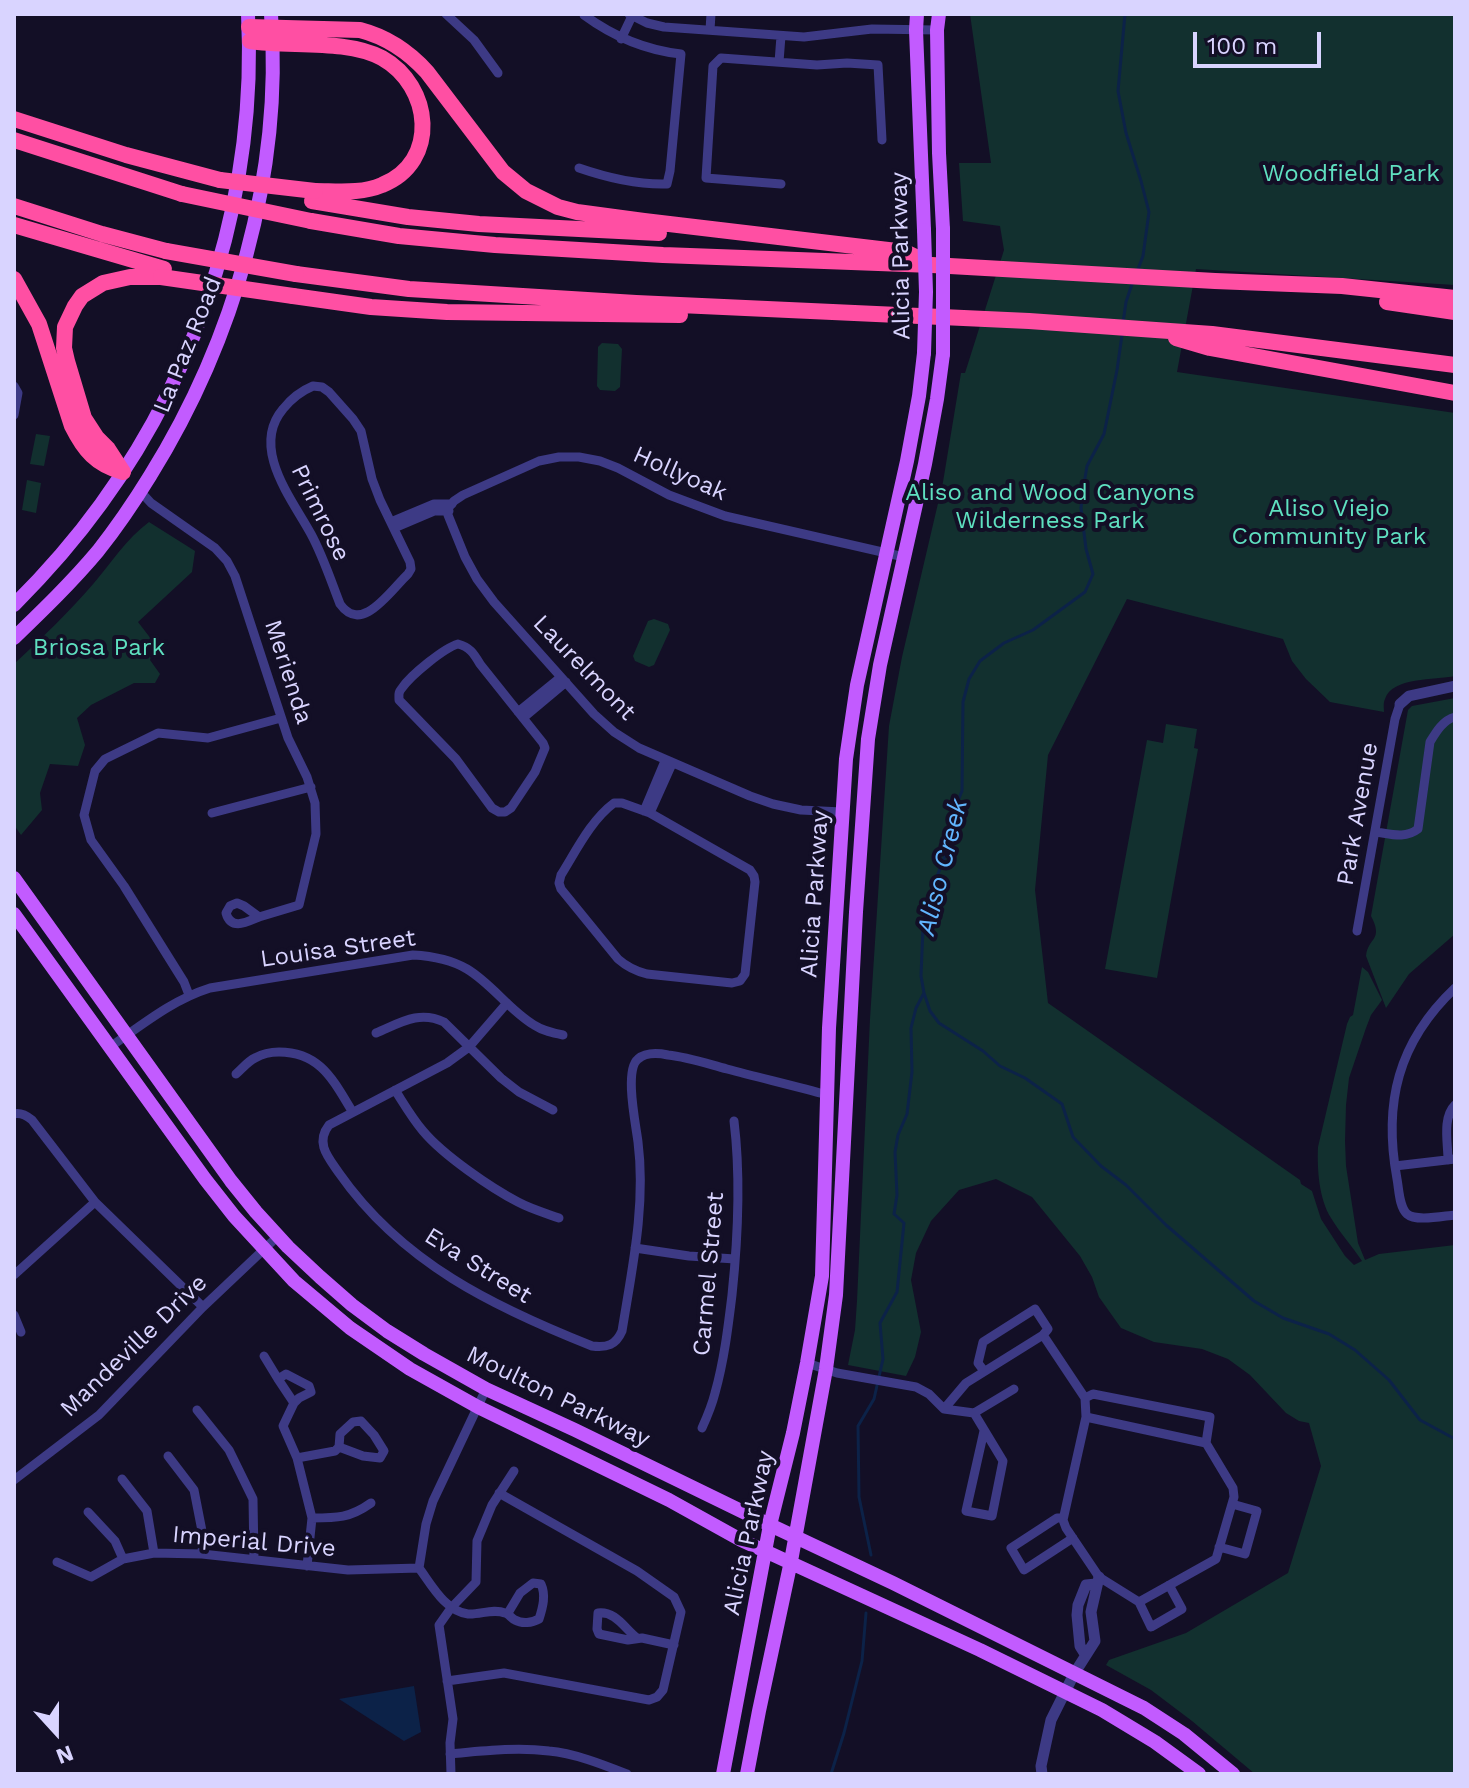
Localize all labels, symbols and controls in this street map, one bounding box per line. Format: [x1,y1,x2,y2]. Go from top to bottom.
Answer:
scale bar [1197,16,1325,66]
text: 100 m [1207,32,1277,60]
park label: Woodfield Park [1262,160,1440,188]
street label: Alicia Parkway [885,172,917,340]
street label: La Paz Road [148,273,228,417]
street label: Hollyoak [629,441,731,507]
street label: Primrose [284,460,356,566]
park label: Aliso and Wood Canyons Wilderness Park [905,479,1195,535]
park label: Aliso Viejo Community Park [1232,495,1426,551]
street label: Laurelmont [527,609,641,727]
street label: Merienda [258,616,318,728]
park label: Briosa Park [33,634,165,662]
street label: Park Avenue [1331,740,1385,888]
water label: Aliso Creek [911,796,975,938]
street label: Alicia Parkway [795,809,835,979]
street label: Louisa Street [259,924,417,974]
street label: Carmel Street [687,1191,731,1357]
street label: Eva Street [419,1222,537,1310]
street label: Mandeville Drive [55,1269,213,1423]
street label: Moulton Parkway [462,1340,654,1454]
street label: Alicia Parkway [717,1448,781,1618]
street label: Imperial Drive [171,1521,337,1563]
north arrow [16,1692,96,1772]
text: N [53,1740,77,1769]

